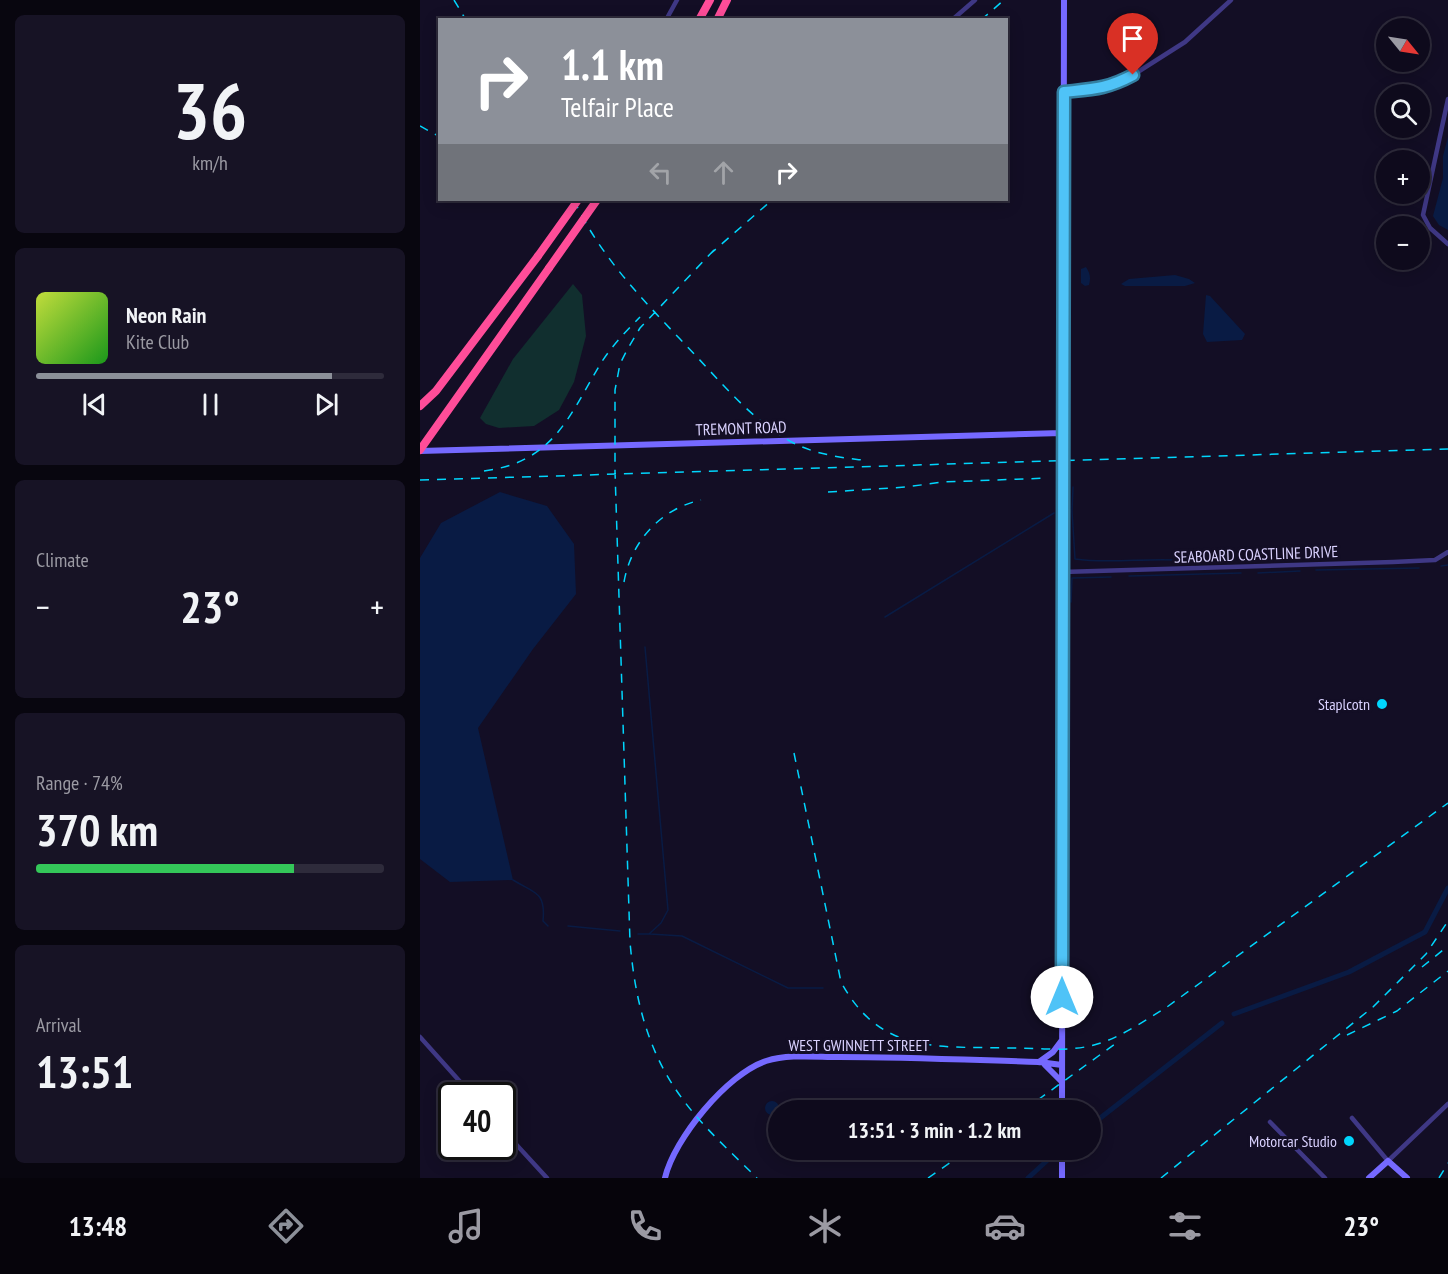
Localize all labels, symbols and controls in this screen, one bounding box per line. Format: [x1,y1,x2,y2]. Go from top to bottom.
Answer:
pin [1107,13,1158,75]
north arrow [1376,18,1430,72]
map controls [1376,18,1430,270]
icon: arrive [1116,22,1149,55]
text: 1.1 km [561,37,664,92]
icon: right [462,42,540,120]
text: 36 [173,60,247,161]
button: search [1376,84,1430,138]
text: Telfair Place [561,90,674,124]
text: km/h [192,150,228,176]
button: + [1376,150,1430,204]
icon: left [644,156,677,189]
icon: ahead [707,156,740,189]
icon: right [770,156,803,189]
button: − [1376,216,1430,270]
text: Neon Rain [126,301,206,329]
text: Kite Club [126,329,189,355]
icon: previous [78,388,111,421]
icon: pause [194,388,227,421]
icon: next [310,388,343,421]
street label: TREMONT ROAD [695,416,787,440]
street label: SEABOARD COASTLINE DRIVE [1173,541,1339,567]
text: Climate [36,547,89,573]
text: 23° [180,577,240,635]
text: − [36,585,50,628]
text: + [370,585,384,628]
place label: Staplcotn [1318,694,1370,714]
marker: Staplcotn [1375,697,1389,711]
text: Range · 74% [36,770,123,796]
text: 370 km [36,800,158,858]
position arrow [1030,965,1094,1029]
text: Arrival [36,1012,81,1038]
street label: WEST GWINNETT STREET [789,1035,930,1055]
text: 13:51 [36,1042,133,1100]
speed limit sign: 40 [438,1082,516,1160]
text: 13:51 · 3 min · 1.2 km [848,1116,1021,1144]
place label: Motorcar Studio [1249,1131,1337,1151]
marker: Motorcar Studio [1342,1134,1356,1148]
icon: directions [265,1205,307,1247]
icon: music [445,1205,487,1247]
icon: phone [624,1205,666,1247]
icon: climate [804,1205,846,1247]
icon: car [984,1205,1026,1247]
icon: filters [1164,1205,1206,1247]
text: 13:48 [69,1209,127,1243]
text: 23° [1343,1209,1379,1243]

